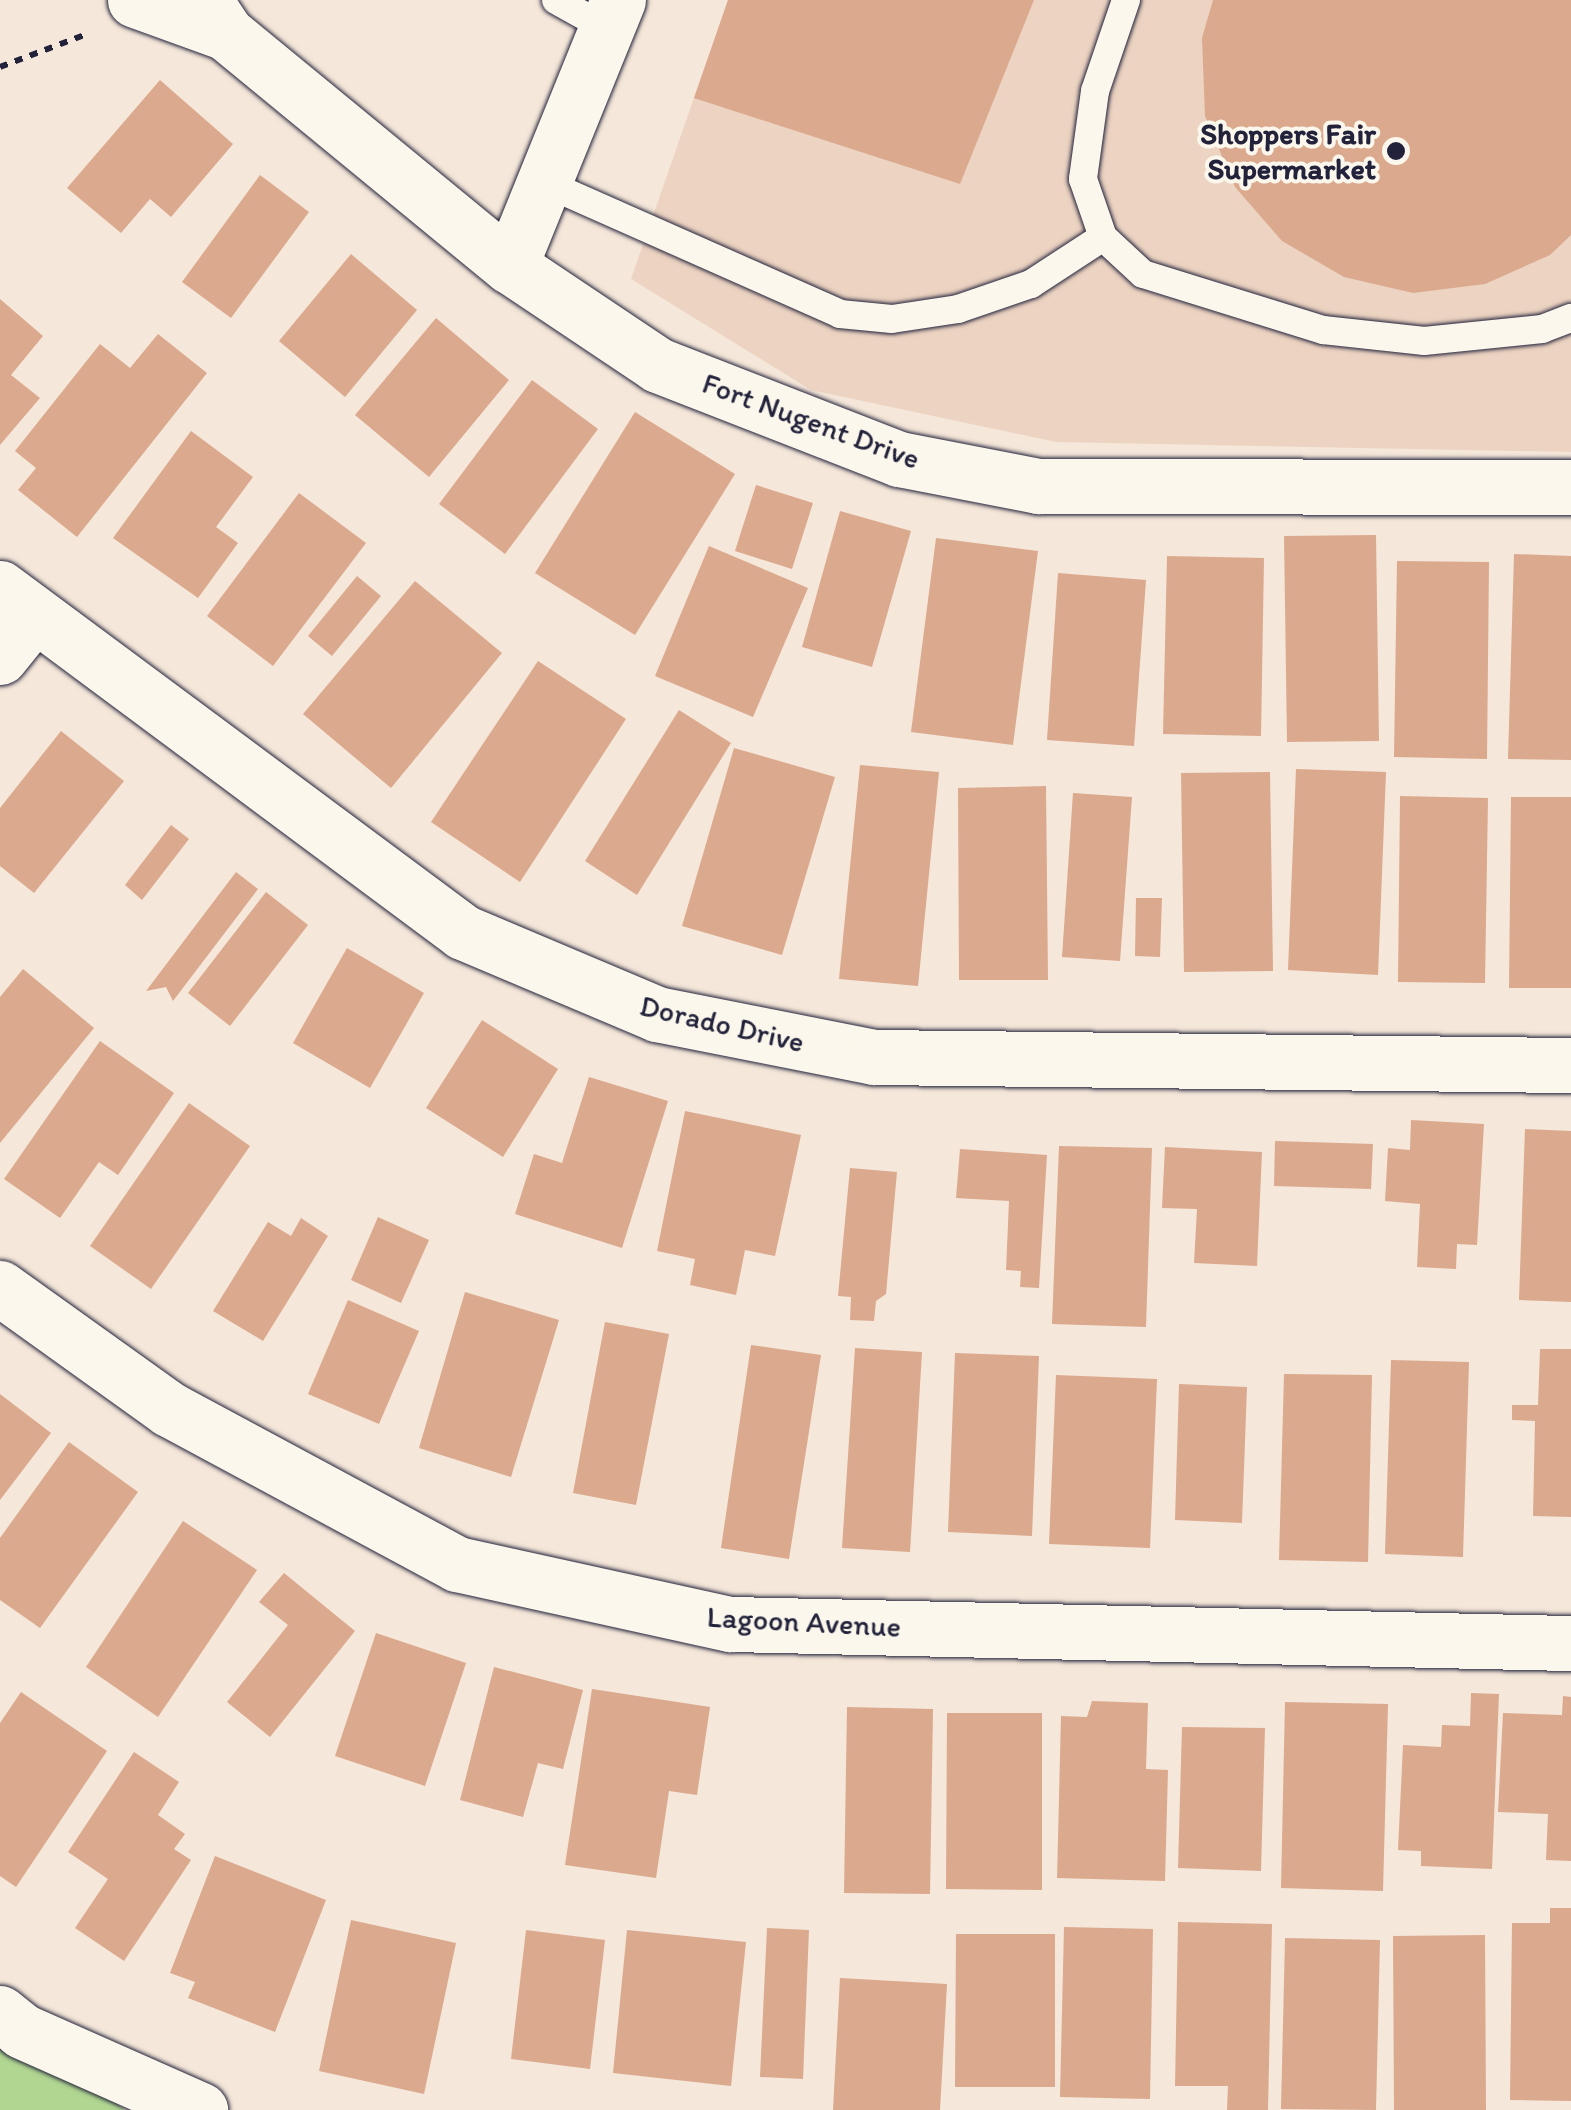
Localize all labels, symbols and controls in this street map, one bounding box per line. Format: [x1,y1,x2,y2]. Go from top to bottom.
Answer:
place label: Shoppers Fair Supermarket [1201,116,1376,186]
marker: Shoppers Fair Supermarket [1385,140,1407,162]
street label: Fort Nugent Drive [698,365,924,477]
street label: Dorado Drive [636,988,808,1060]
street label: Lagoon Avenue [707,1599,901,1645]

